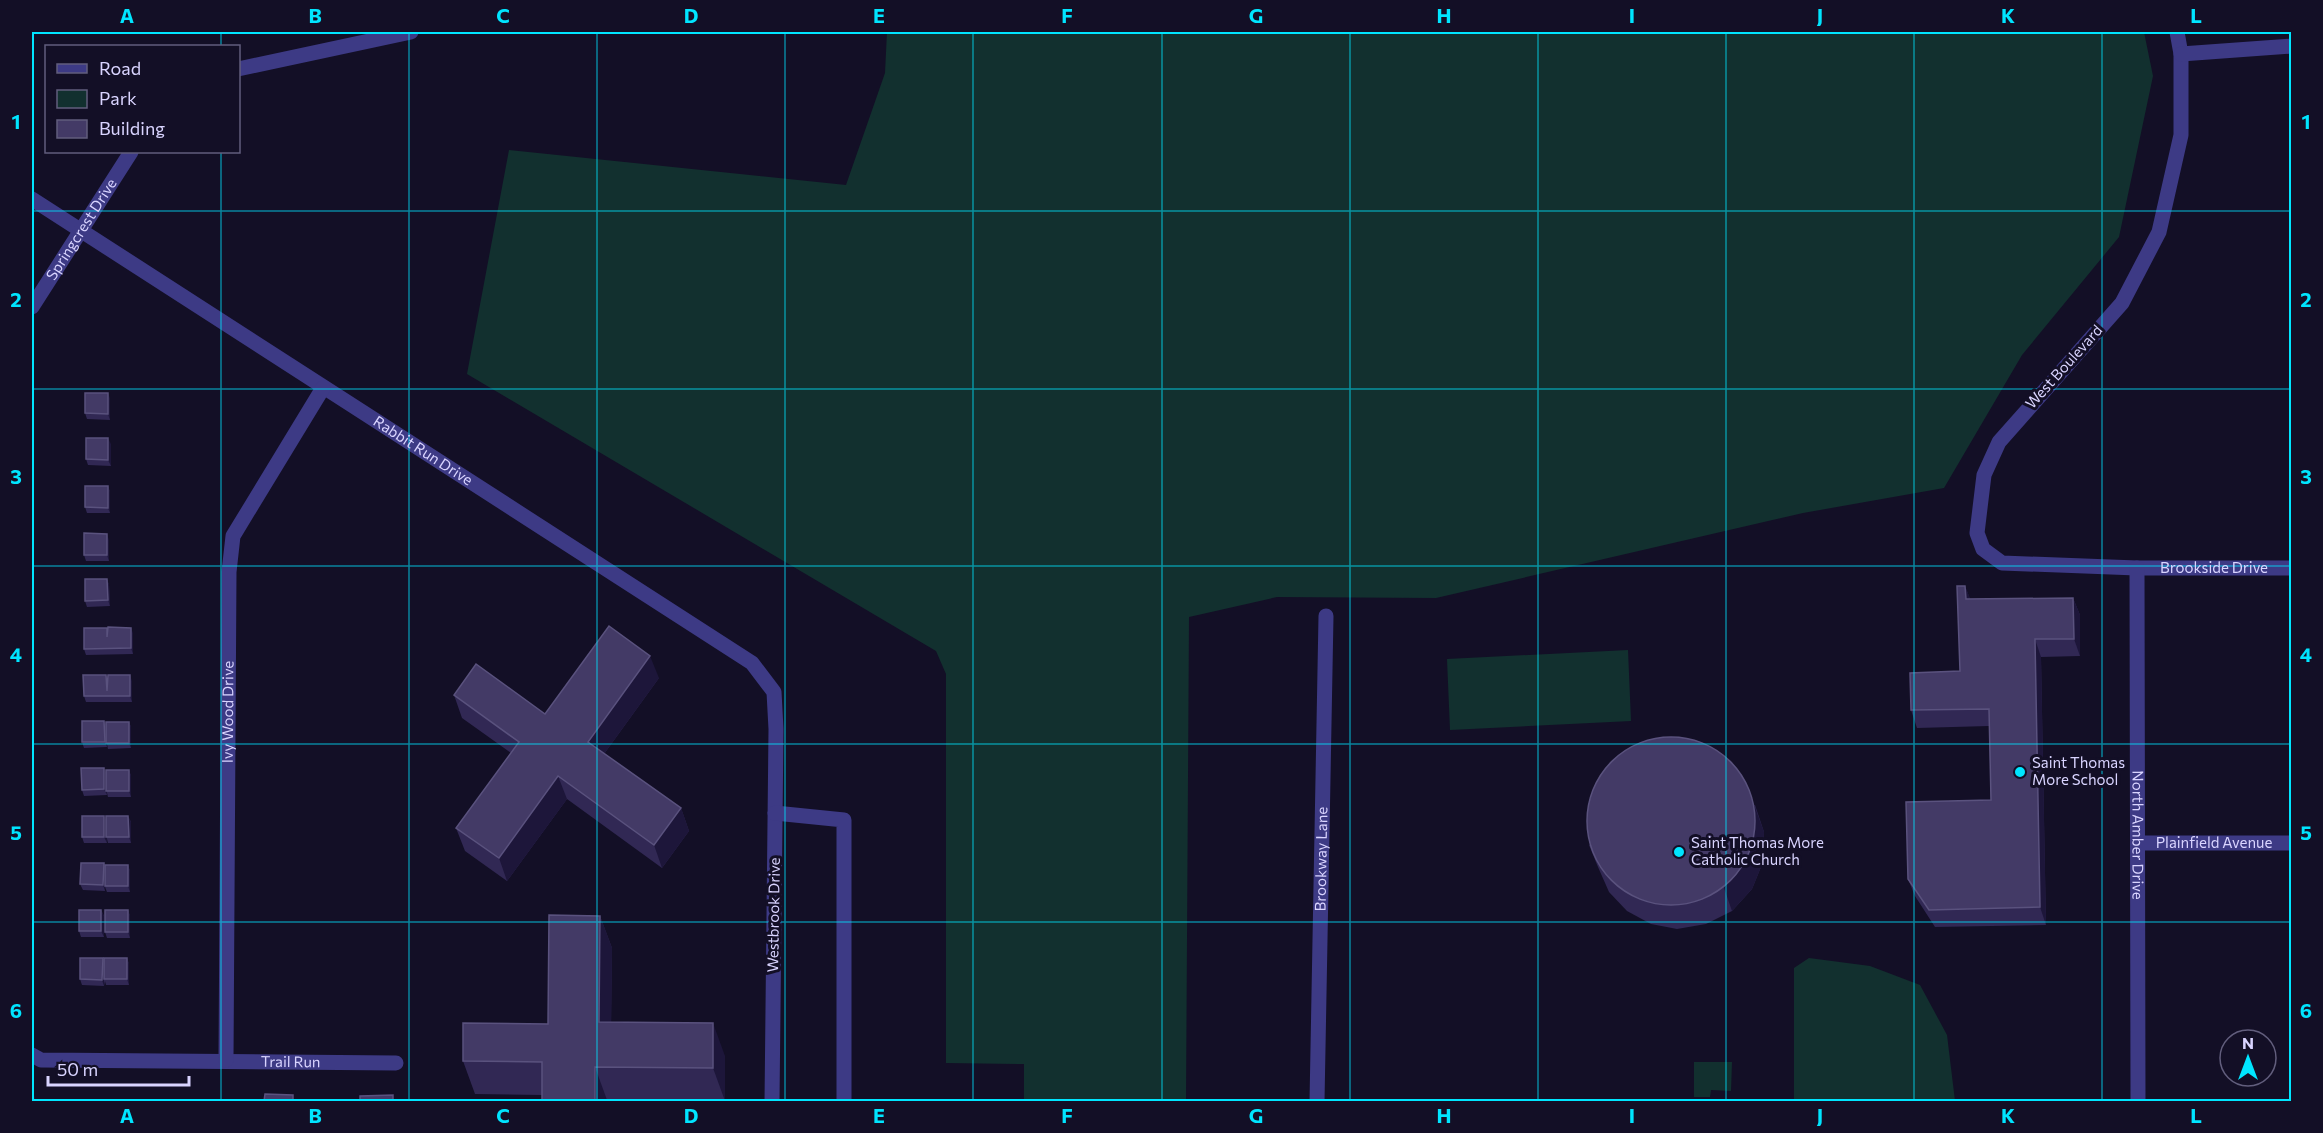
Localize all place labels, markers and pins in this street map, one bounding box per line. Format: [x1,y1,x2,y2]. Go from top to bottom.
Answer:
place label: Saint Thomas More School [2032,753,2125,788]
marker: Saint Thomas More School [2013,765,2027,779]
place label: Saint Thomas More Catholic Church [1691,833,1824,868]
marker: Saint Thomas More Catholic Church [1672,845,1686,859]

